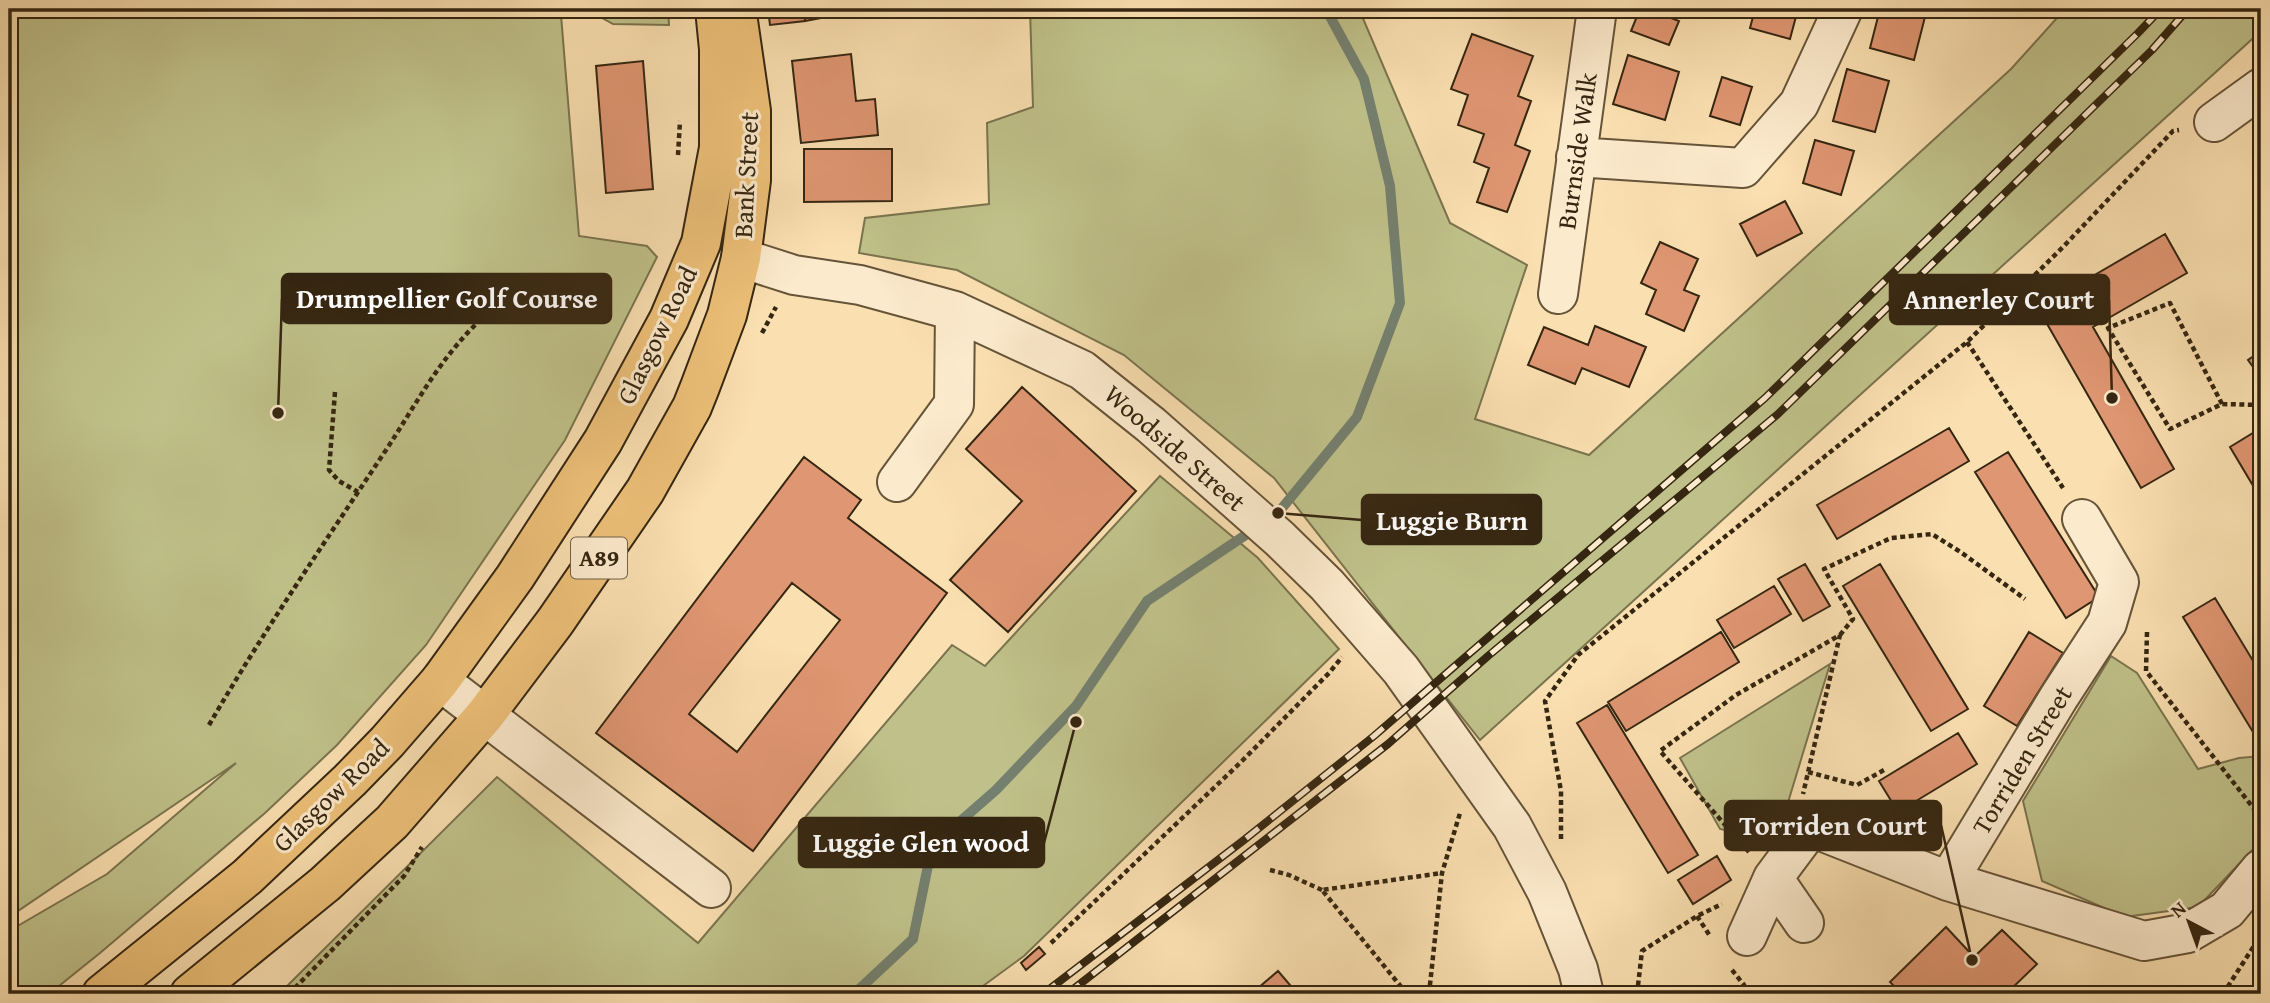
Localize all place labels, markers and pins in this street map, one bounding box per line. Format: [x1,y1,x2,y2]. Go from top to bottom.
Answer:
callout: Drumpellier Golf Course [282,274,611,323]
callout: Annerley Court [1890,275,2109,324]
callout: Luggie Burn [1362,495,1541,544]
callout: Torriden Court [1725,801,1941,850]
callout: Luggie Glen wood [799,818,1044,867]

